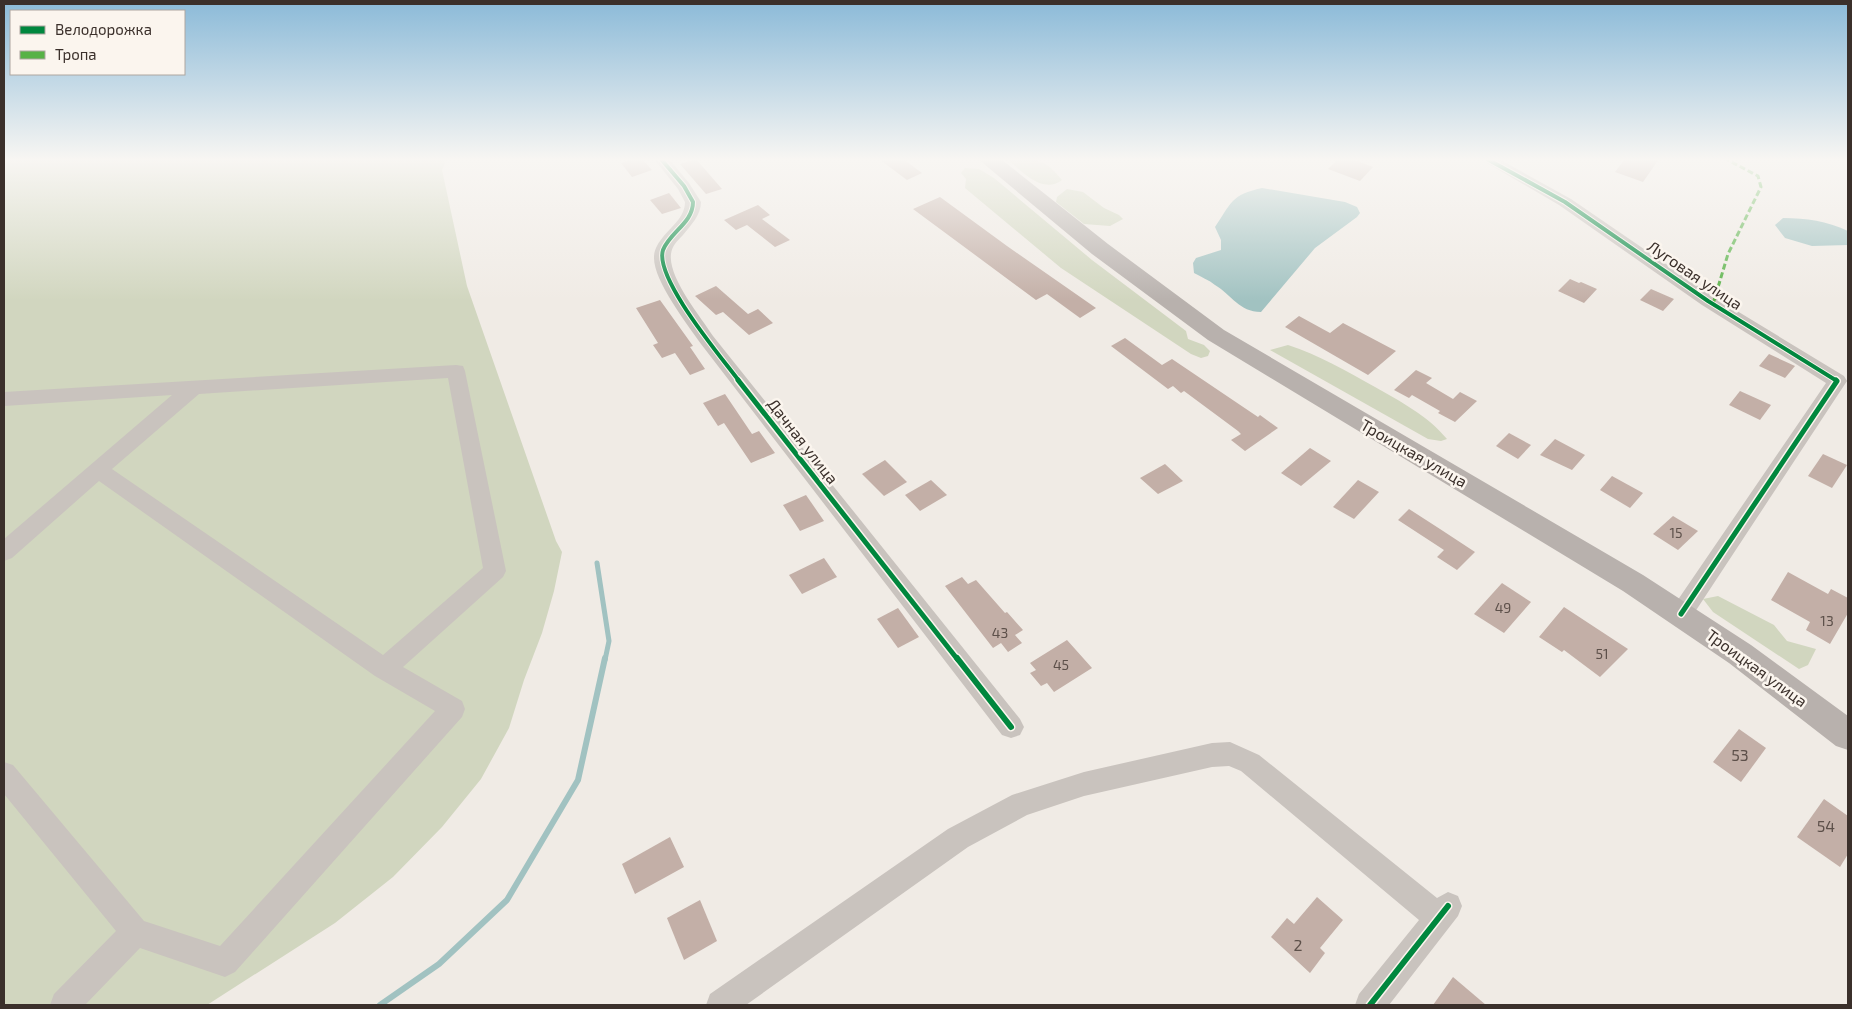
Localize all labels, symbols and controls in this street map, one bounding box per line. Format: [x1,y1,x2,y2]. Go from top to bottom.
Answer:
legend [10,10,185,75]
text: Велодорожка [55,20,152,38]
text: Тропа [55,45,97,63]
street label: Луговая улица [1644,236,1746,314]
street label: Дачная улица [763,394,843,488]
street label: Троицкая улица [1357,414,1471,492]
house number: 15 [1669,524,1683,541]
house number: 49 [1495,599,1511,616]
house number: 13 [1820,612,1834,629]
house number: 43 [992,624,1008,641]
street label: Троицкая улица [1703,625,1811,711]
house number: 51 [1595,645,1609,662]
house number: 45 [1053,656,1069,673]
house number: 53 [1731,745,1749,764]
house number: 54 [1817,816,1835,835]
house number: 2 [1294,935,1303,954]

